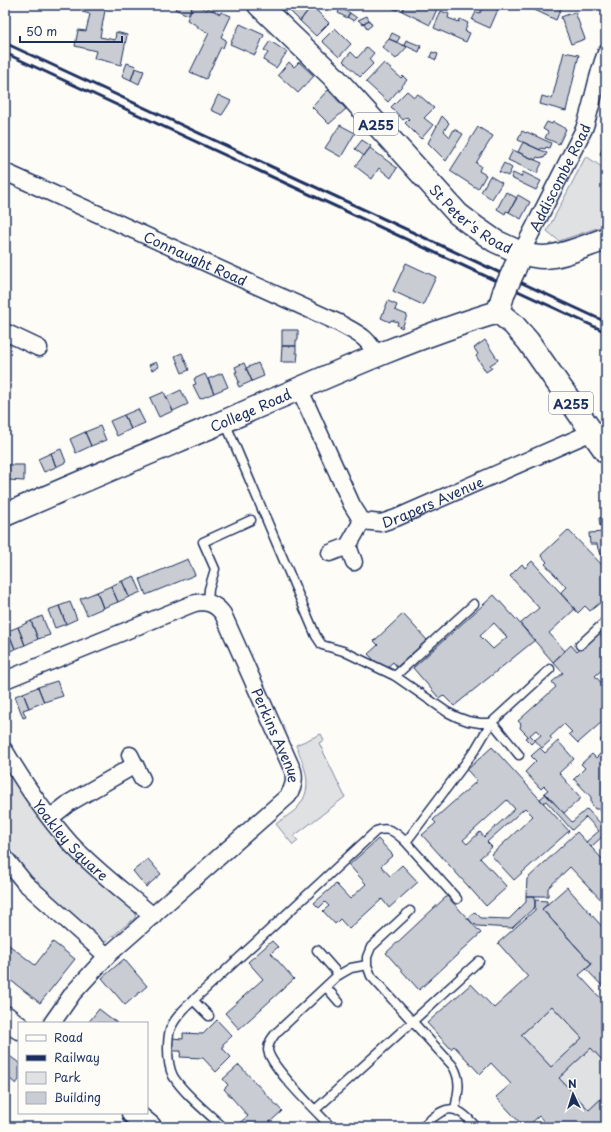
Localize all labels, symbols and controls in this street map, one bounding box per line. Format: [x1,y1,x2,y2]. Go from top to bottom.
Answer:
scale bar [20,18,122,44]
text: 50 m [26,22,57,40]
road number: A255 [354,113,398,135]
street label: Addiscombe Road [523,121,596,235]
street label: St Peter's Road [425,179,516,258]
street label: Connaught Road [140,226,251,291]
street label: College Road [207,383,294,437]
road number: A255 [549,392,593,414]
street label: Drapers Avenue [379,471,486,532]
street label: Perkins Avenue [247,685,305,784]
street label: Yoakley Square [28,795,113,885]
legend [18,1022,148,1114]
text: Road [54,1028,83,1046]
text: Railway [54,1048,100,1066]
text: Park [54,1068,81,1086]
north arrow [553,1074,593,1114]
text: N [567,1075,577,1092]
text: Building [54,1088,101,1106]

